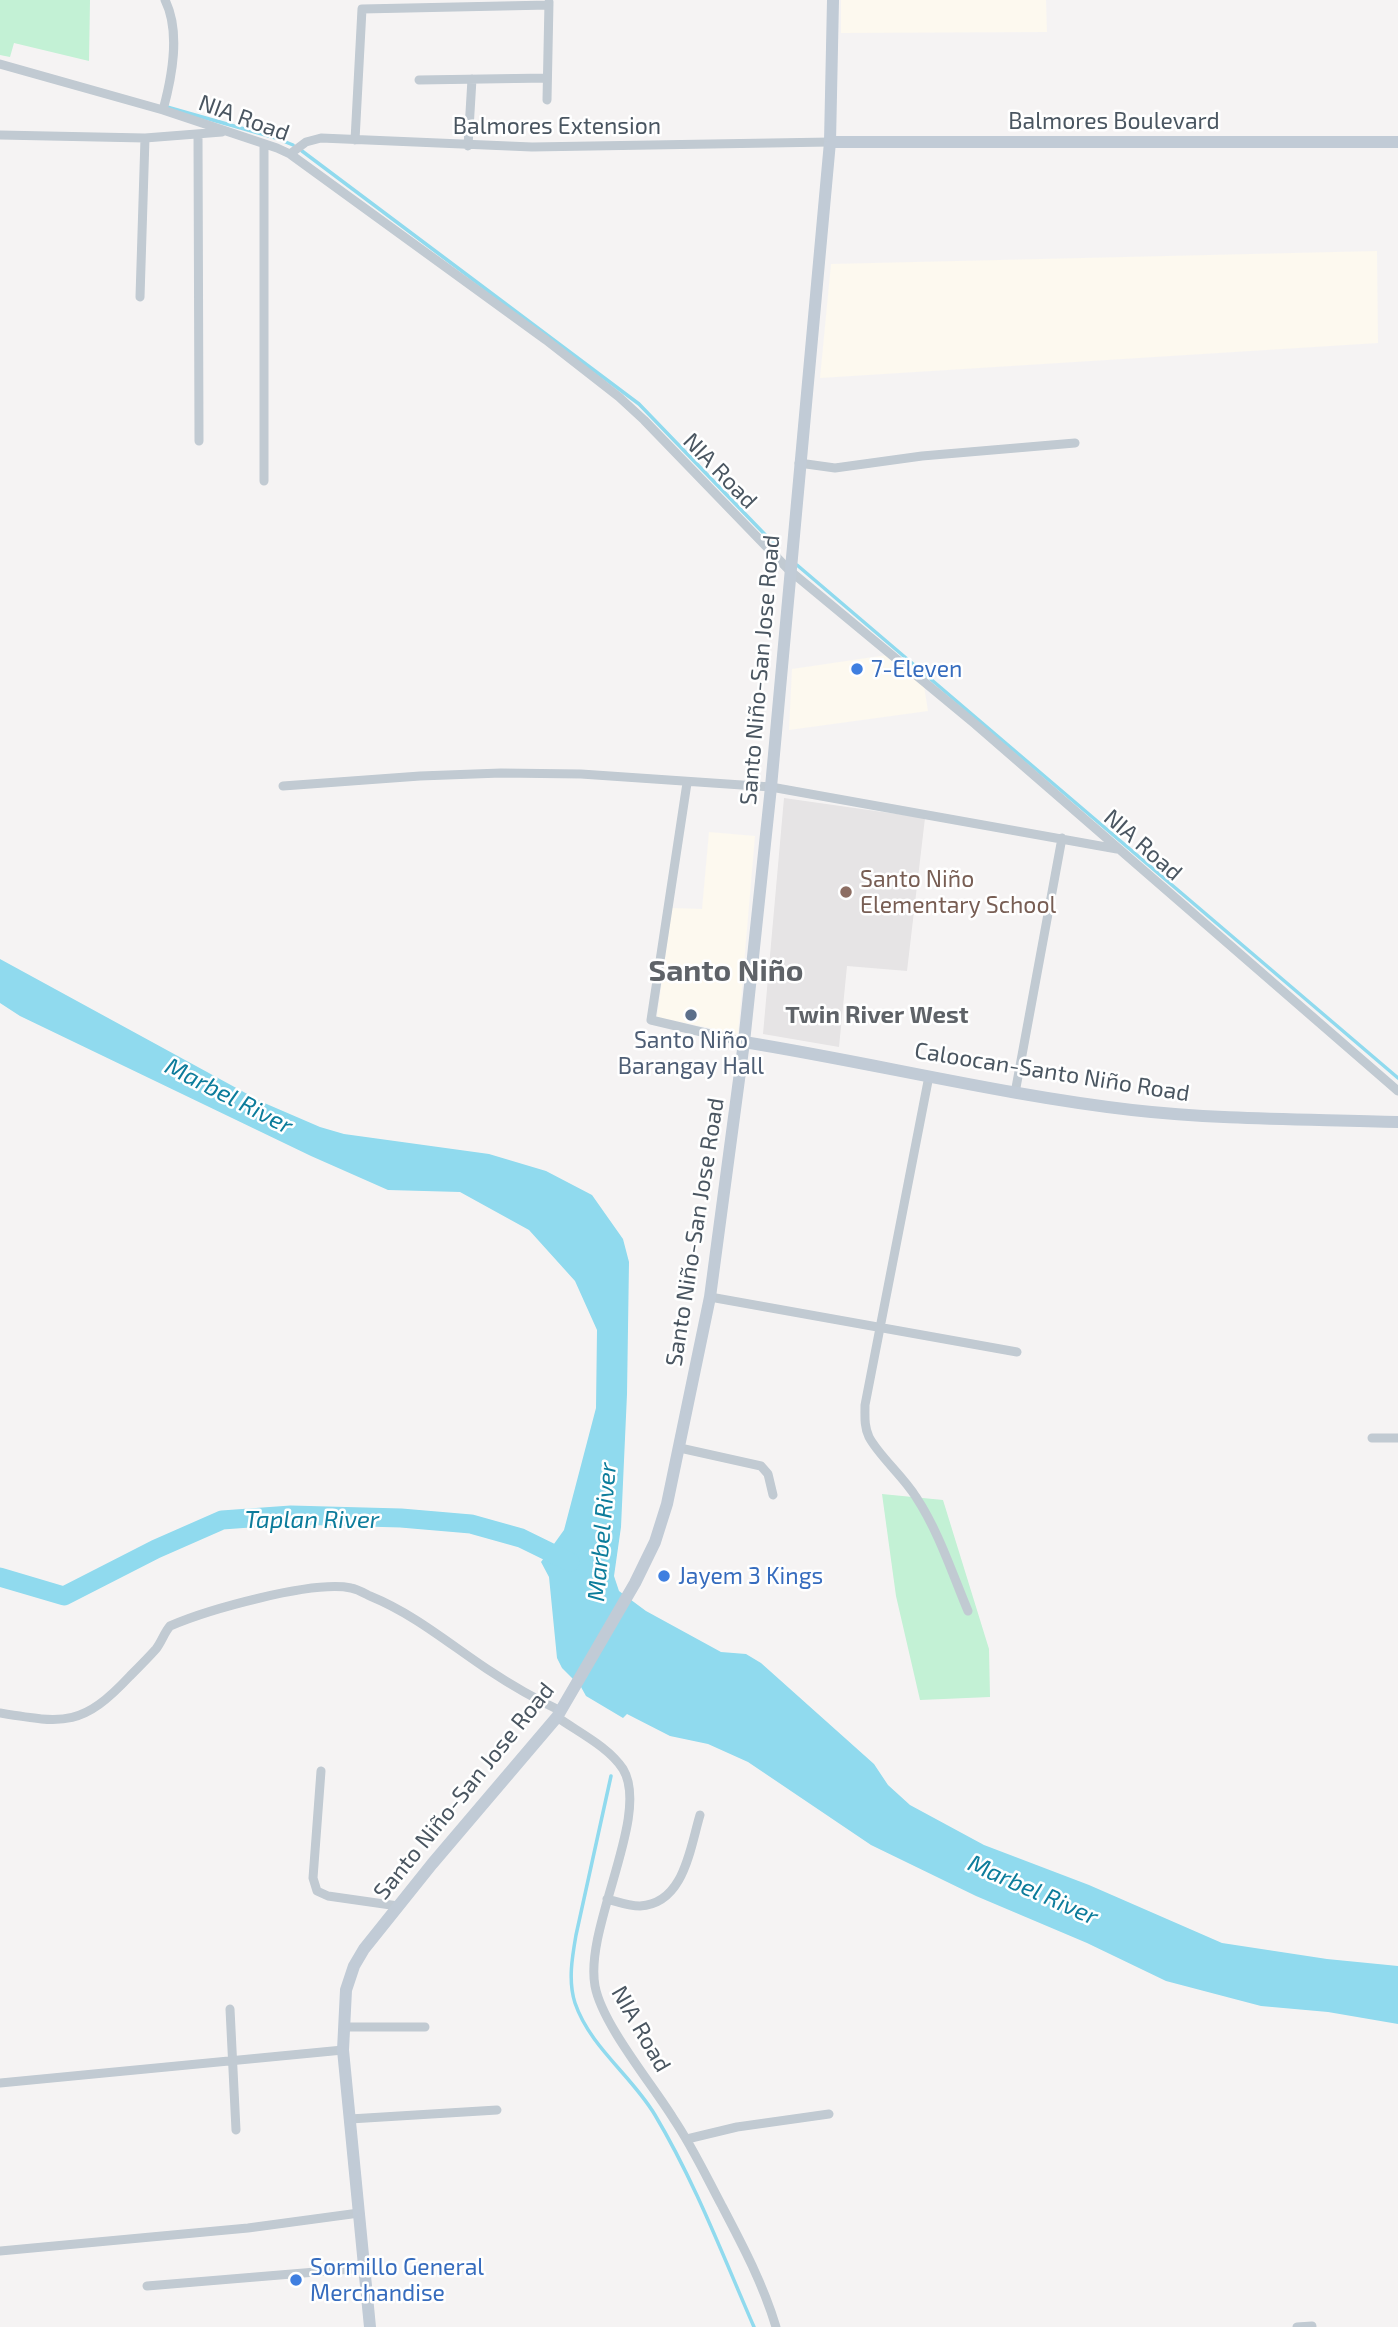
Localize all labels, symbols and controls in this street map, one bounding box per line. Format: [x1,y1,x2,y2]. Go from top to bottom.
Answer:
street label: NIA Road [195,89,293,147]
street label: Balmores Boulevard [1008,107,1220,135]
street label: Balmores Extension [453,112,661,140]
street label: NIA Road [677,427,763,515]
street label: Santo Niño-San Jose Road [734,534,786,806]
place label: 7-Eleven [871,655,962,683]
marker: 7-Eleven [849,661,865,677]
street label: NIA Road [1098,804,1188,886]
place label: Santo Niño Elementary School [860,865,1056,919]
marker: Santo Niño Elementary School [838,884,854,900]
district label: Santo Niño [649,953,803,989]
district label: Twin River West [785,1001,969,1029]
marker: Santo Niño Barangay Hall [683,1007,699,1023]
place label: Santo Niño Barangay Hall [618,1026,764,1080]
street label: Caloocan-Santo Niño Road [912,1037,1192,1107]
water label: Marbel River [160,1052,298,1140]
street label: Santo Niño-San Jose Road [660,1096,730,1368]
water label: Marbel River [582,1461,622,1603]
water label: Taplan River [245,1506,379,1534]
place label: Jayem 3 Kings [678,1562,823,1590]
marker: Jayem 3 Kings [656,1568,672,1584]
street label: Santo Niño-San Jose Road [368,1677,560,1905]
water label: Marbel River [964,1849,1102,1931]
street label: NIA Road [605,1981,677,2077]
place label: Sormillo General Merchandise [310,2253,484,2307]
marker: Sormillo General Merchandise [288,2272,304,2288]

